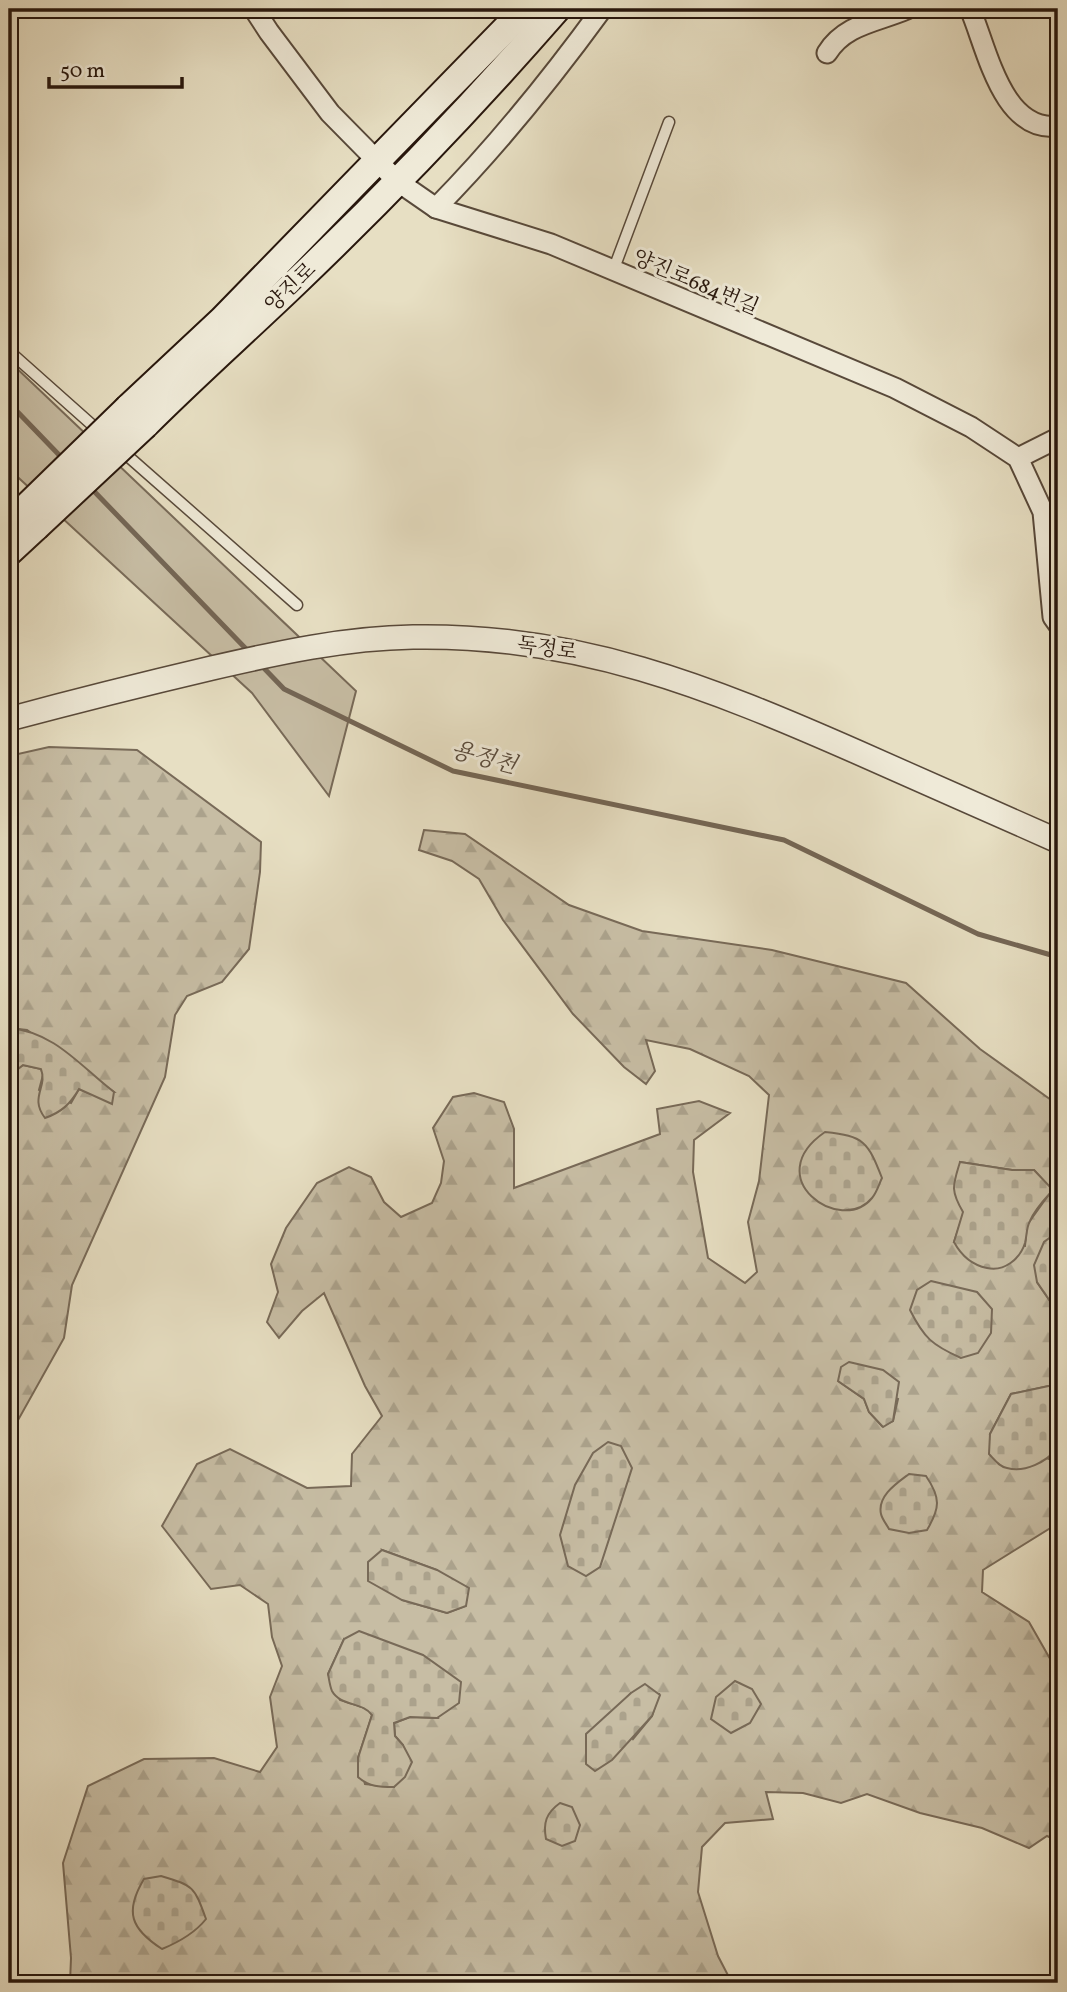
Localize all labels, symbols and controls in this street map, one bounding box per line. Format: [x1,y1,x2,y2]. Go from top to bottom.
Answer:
scale bar [49,46,182,90]
text: 50 m [60,57,105,86]
street label: 양진로684번길 [628,244,763,323]
street label: 양진로 [259,257,323,320]
street label: 독정로 [515,631,579,668]
water label: 용정천 [447,735,522,783]

